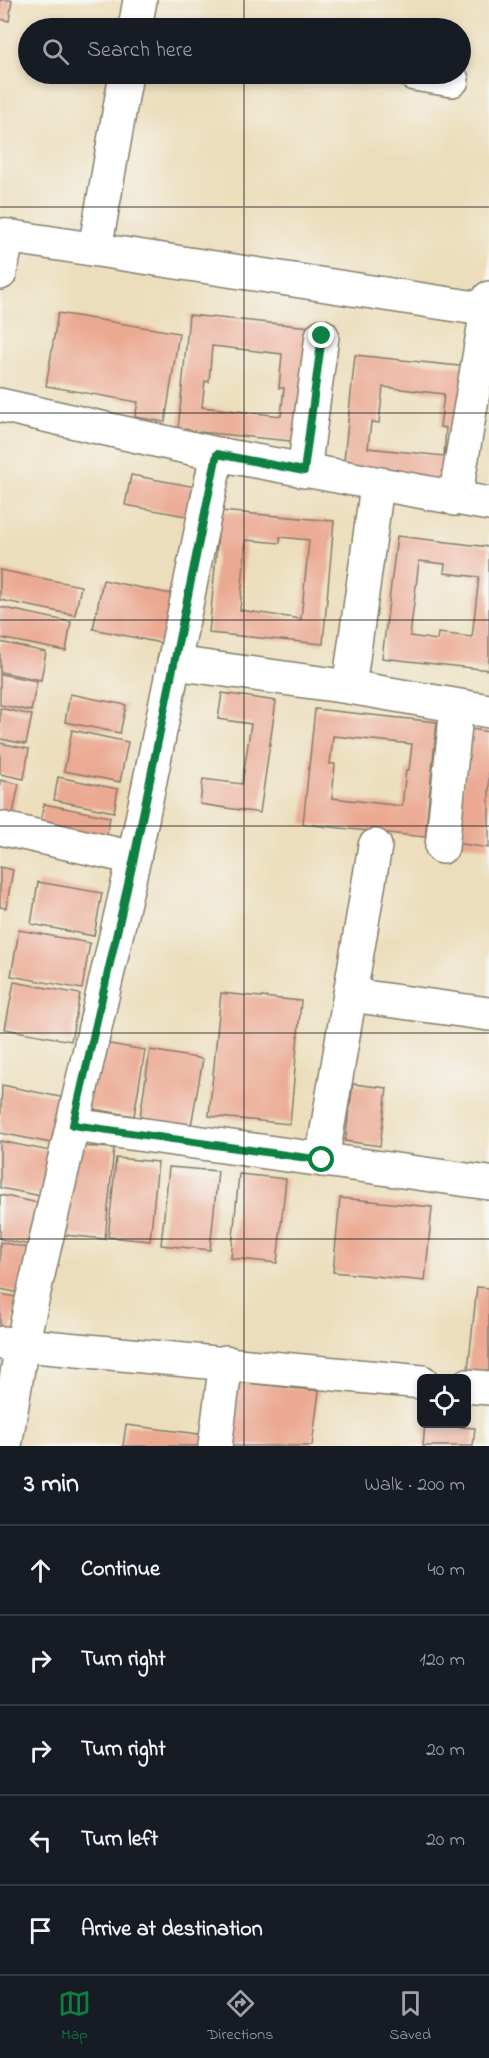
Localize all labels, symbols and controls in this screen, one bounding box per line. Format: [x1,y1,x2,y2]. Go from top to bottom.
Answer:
search box [18,18,471,84]
icon: search [39,35,72,68]
text: Search here [87,35,192,67]
route end [308,322,334,348]
route start [308,1146,334,1172]
map controls [417,1374,471,1428]
button: locate [417,1374,471,1428]
text: 3 min [24,1466,79,1504]
text: Walk · 200 m [365,1471,465,1500]
icon: ahead [24,1554,57,1587]
text: Continue [81,1554,160,1586]
text: 40 m [428,1556,465,1585]
icon: right [24,1644,57,1677]
text: Turn right [81,1644,166,1676]
text: 120 m [420,1646,465,1675]
icon: right [24,1734,57,1767]
text: Turn right [81,1734,166,1766]
text: 20 m [426,1736,465,1765]
icon: left [24,1824,57,1857]
text: Turn left [81,1824,158,1856]
text: 20 m [426,1826,465,1855]
icon: arrive [24,1914,57,1947]
text: Arrive at destination [81,1914,263,1946]
tab: Map [58,1987,91,2047]
tab: Directions [207,1987,273,2047]
tab: Saved [389,1987,431,2047]

